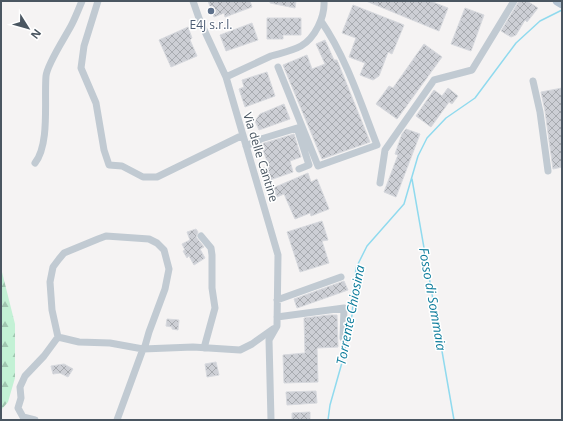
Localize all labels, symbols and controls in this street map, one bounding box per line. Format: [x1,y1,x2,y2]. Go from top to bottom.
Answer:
marker: E4J s.r.l. [206,6,216,16]
north arrow [8,8,48,48]
place label: E4J s.r.l. [190,16,232,33]
text: N [28,26,45,42]
street label: Via delle Cantine [239,110,283,204]
water label: Fosso di Sommaia [415,246,451,352]
water label: Torrente Chiosina [331,263,369,367]

